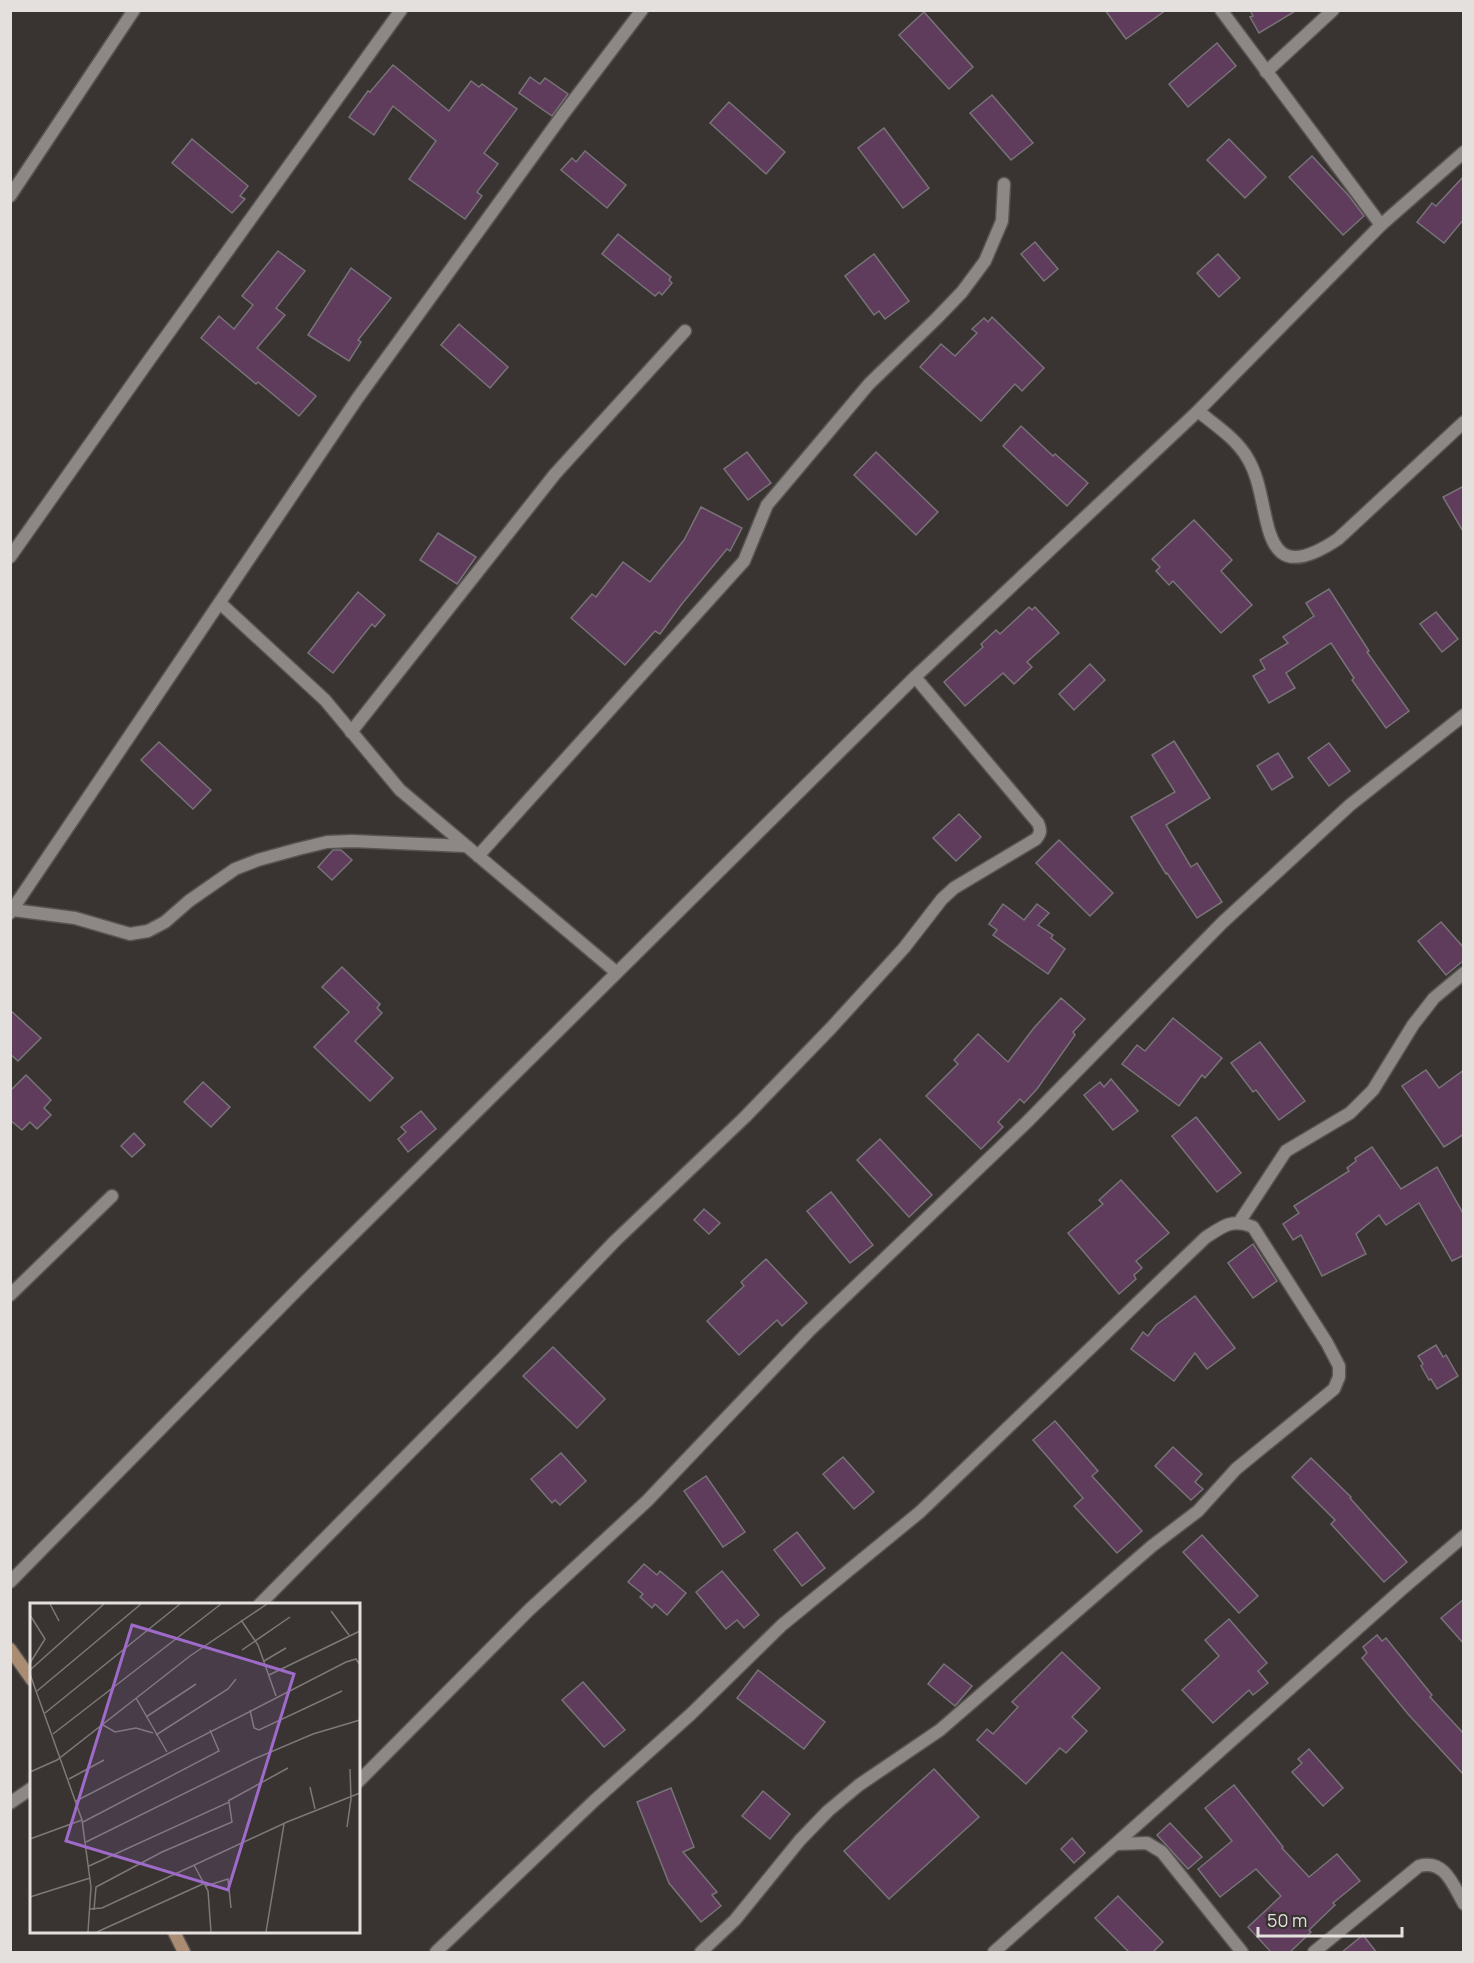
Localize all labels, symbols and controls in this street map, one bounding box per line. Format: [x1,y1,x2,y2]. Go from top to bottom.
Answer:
inset map [30,1603,360,1933]
scale bar [1258,1900,1402,1938]
text: 50 m [1267,1908,1307,1932]

